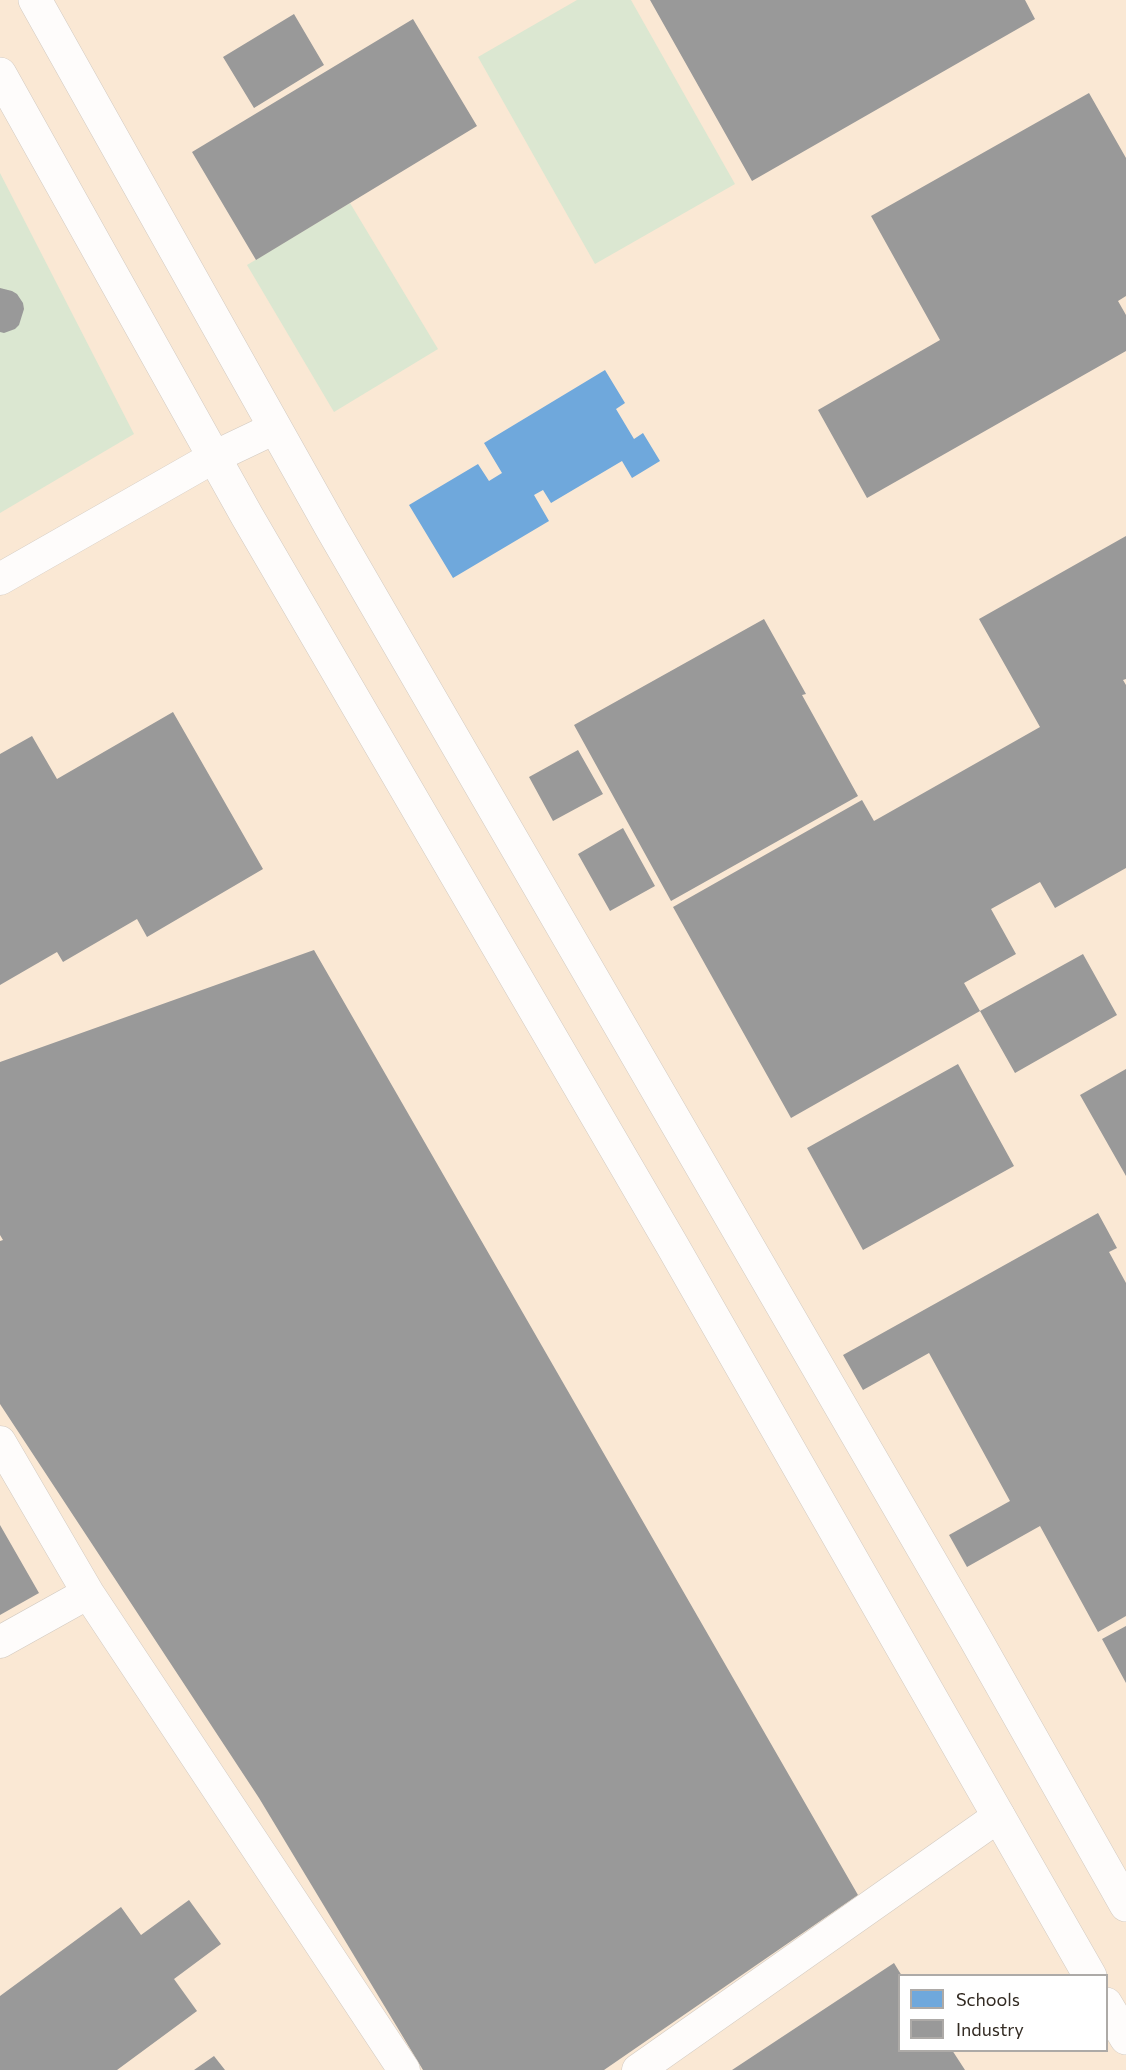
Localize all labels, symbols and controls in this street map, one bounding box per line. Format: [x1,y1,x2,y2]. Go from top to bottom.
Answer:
legend [898,1974,1108,2052]
text: Schools [956,1988,1020,2010]
text: Industry [956,2018,1024,2040]

